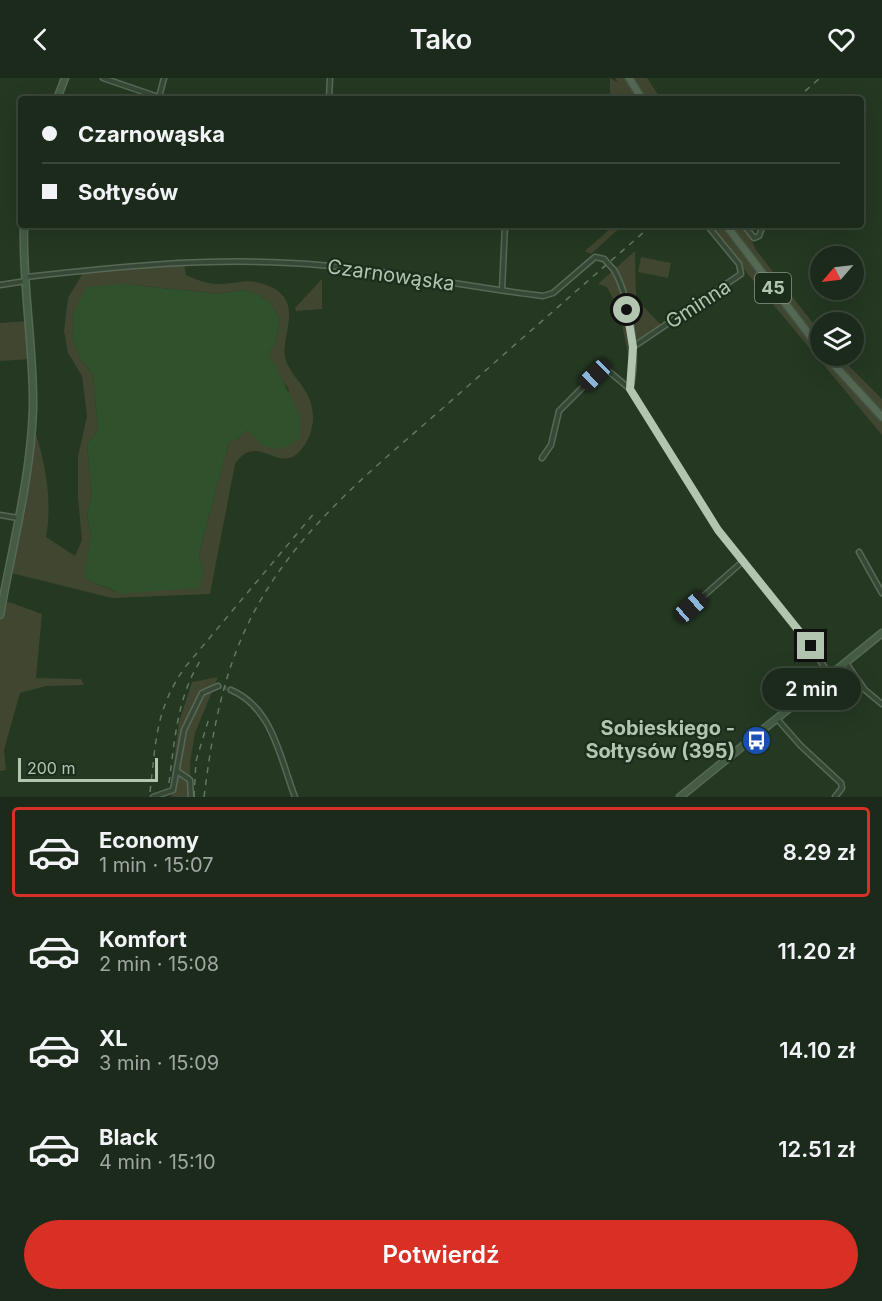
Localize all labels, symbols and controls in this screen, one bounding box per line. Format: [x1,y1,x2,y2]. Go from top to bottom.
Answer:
icon: back [24,23,57,56]
text: Tako [410,23,472,56]
icon: heart [825,23,858,56]
text: Czarnowąska [78,121,225,147]
text: Sołtysów [78,179,178,205]
north arrow [810,246,864,300]
map controls [810,246,864,366]
street label: Czarnowąska [326,254,456,296]
road number: 45 [755,273,791,303]
street label: Gminna [661,274,735,334]
route start [613,296,640,323]
button: layers [810,312,864,366]
car [576,356,614,394]
car [672,588,710,626]
route end [797,632,824,659]
callout: 2 min [762,667,860,709]
text: 2 min [785,677,838,701]
place label: Sobieskiego - Sołtysów (395) [585,716,735,763]
bus stop icon: Sobieskiego - Sołtysów (395) [740,724,772,756]
scale bar [18,755,158,782]
text: 200 m [27,758,75,778]
icon: car [27,825,81,879]
text: Economy [99,827,199,853]
text: 8.29 zł [783,839,855,865]
text: 1 min · 15:07 [99,853,214,877]
icon: car [27,924,81,978]
text: Komfort [99,926,187,952]
text: 11.20 zł [777,938,855,964]
text: 2 min · 15:08 [99,952,219,976]
icon: car [27,1023,81,1077]
text: XL [99,1025,128,1051]
text: 14.10 zł [779,1037,855,1063]
text: 3 min · 15:09 [99,1051,219,1075]
icon: car [27,1122,81,1176]
text: Black [99,1124,158,1150]
text: 12.51 zł [778,1136,855,1162]
text: 4 min · 15:10 [99,1150,216,1174]
button: Potwierdź [24,1220,858,1289]

